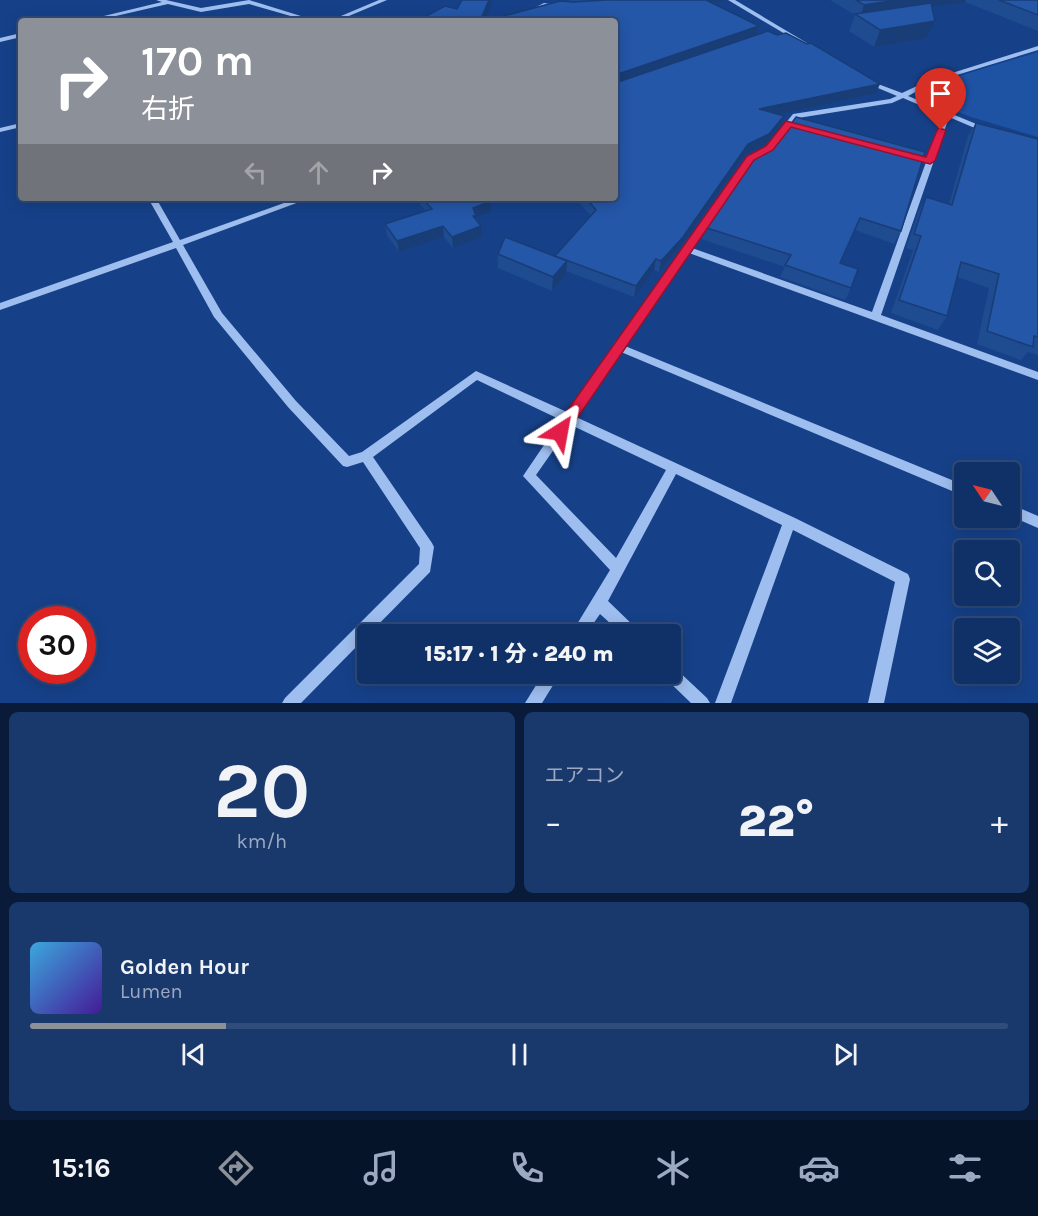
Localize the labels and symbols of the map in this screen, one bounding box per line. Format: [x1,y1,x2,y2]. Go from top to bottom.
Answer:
pin [915,68,966,130]
position arrow [528,400,592,464]
north arrow [954,462,1020,528]
speed limit sign: 30 [18,606,96,684]

